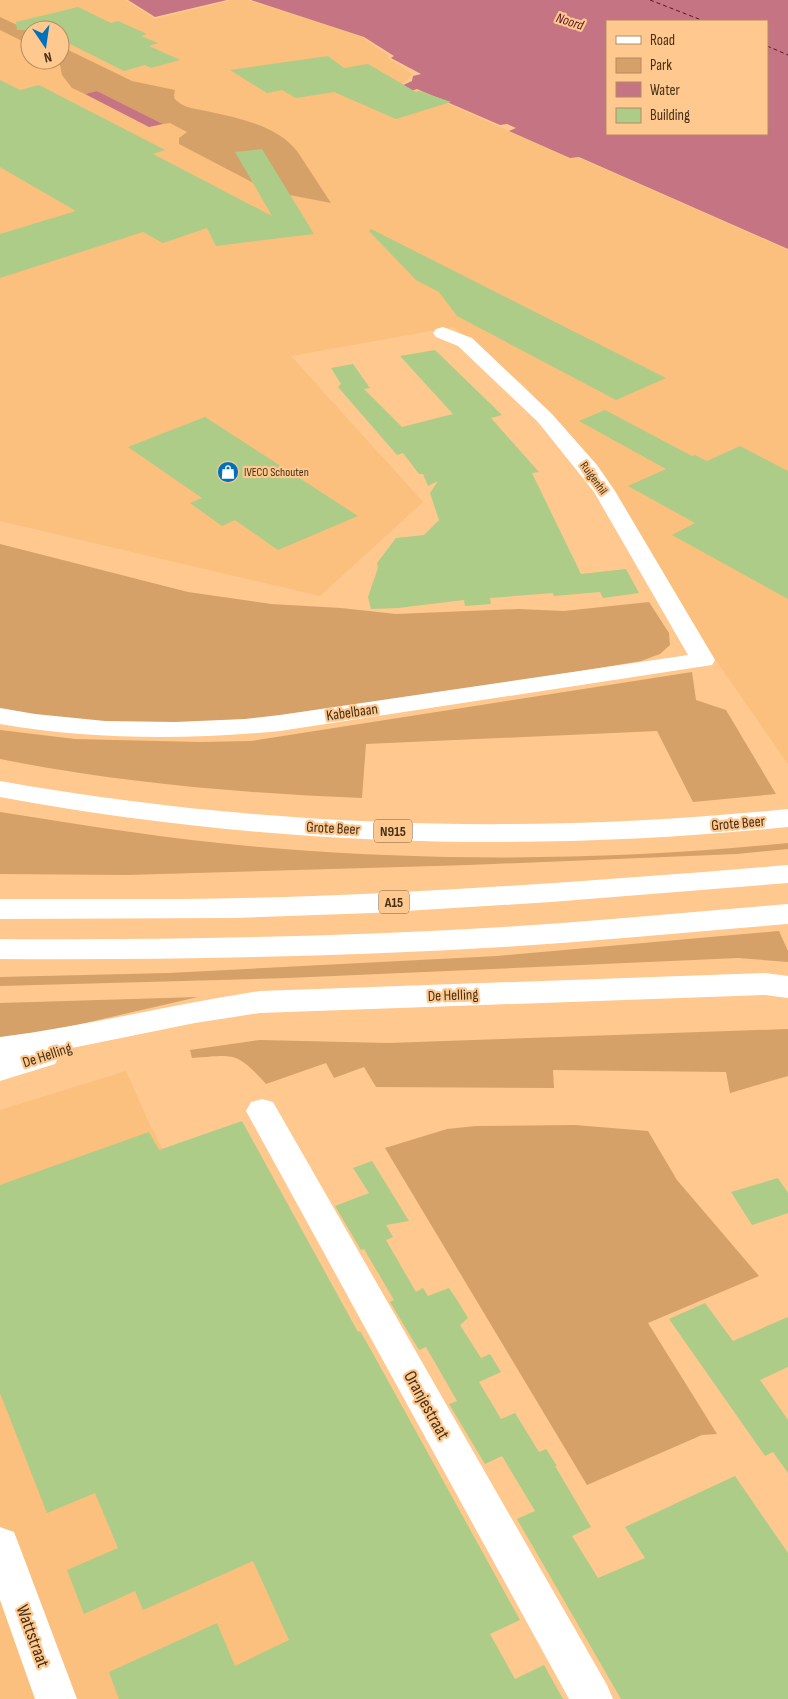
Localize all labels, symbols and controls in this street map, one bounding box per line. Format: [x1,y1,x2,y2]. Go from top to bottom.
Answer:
water label: Noord [554,9,587,34]
north arrow [20,20,70,70]
legend [606,20,768,135]
text: Road [650,31,675,50]
text: N [42,48,53,66]
text: Park [650,56,672,75]
text: Water [650,81,681,100]
text: Building [650,106,690,125]
street label: Ruigenhil [577,459,611,498]
shop icon: IVECO Schouten [216,460,240,484]
place label: IVECO Schouten [244,465,309,480]
street label: Kabelbaan [325,699,379,726]
street label: Grote Beer [710,812,766,835]
street label: Grote Beer [306,818,361,839]
road number: N915 [374,819,412,842]
road number: A15 [379,890,409,914]
street label: De Helling [427,985,479,1006]
street label: De Helling [20,1039,74,1072]
street label: Oranjestraat [399,1367,454,1444]
street label: Wattstraat [12,1602,54,1671]

